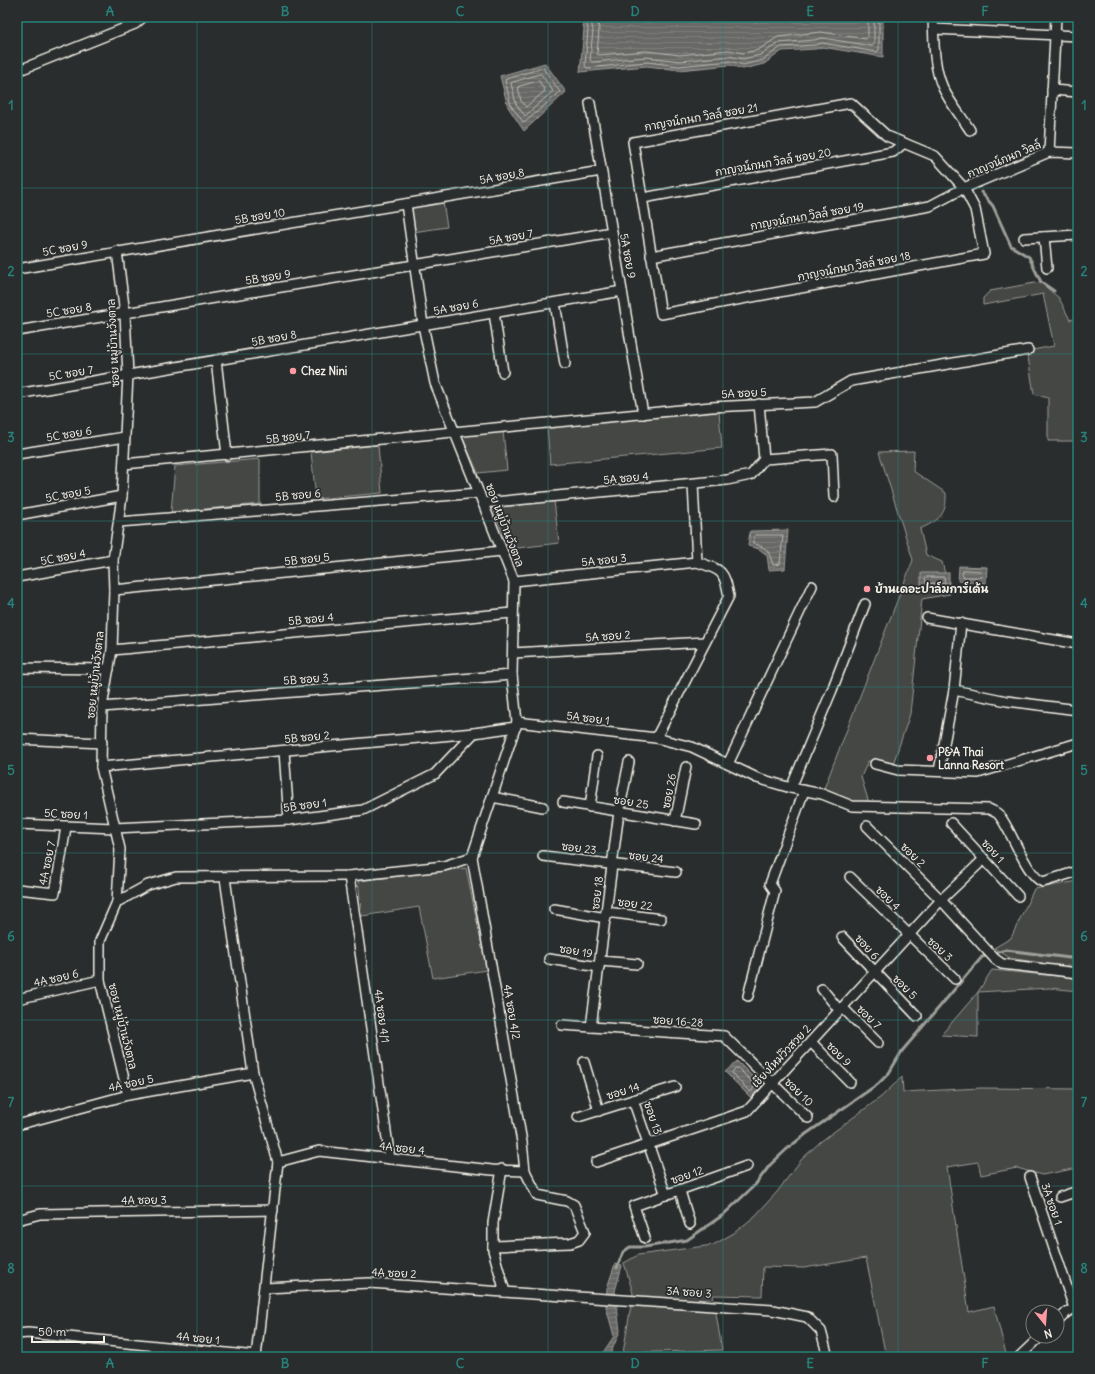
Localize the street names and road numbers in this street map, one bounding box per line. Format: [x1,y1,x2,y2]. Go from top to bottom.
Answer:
street label: กาญจน์กนก วิลล์ ซอย 21 [643,99,759,134]
street label: กาญจน์กนก วิลล์ [965,136,1043,181]
street label: กาญจน์กนก วิลล์ ซอย 20 [714,144,832,179]
street label: 5A ซอย 8 [478,165,526,187]
street label: กาญจน์กนก วิลล์ ซอย 19 [749,198,865,233]
street label: 5B ซอย 10 [234,205,286,227]
street label: 5A ซอย 7 [488,226,535,248]
street label: 5A ซอย 9 [617,232,639,280]
street label: 5C ซอย 9 [41,237,89,259]
street label: กาญจน์กนก วิลล์ ซอย 18 [796,247,912,284]
street label: 5B ซอย 9 [244,267,292,287]
street label: 5A ซอย 6 [432,296,480,318]
street label: ซอย หมู่บ้านวังตาล [103,298,124,387]
street label: 5C ซอย 8 [45,300,93,320]
street label: 5B ซอย 8 [250,327,298,349]
street label: 5C ซอย 7 [48,362,95,383]
street label: 5A ซอย 5 [721,385,767,401]
street label: 5C ซอย 6 [45,424,93,444]
street label: 5B ซอย 7 [265,428,312,446]
street label: 5A ซอย 4 [603,469,649,487]
street label: ซอย หมู่บ้านวังตาล [481,481,528,569]
street label: 5C ซอย 5 [44,483,92,505]
street label: 5B ซอย 6 [275,486,321,504]
street label: 5C ซอย 4 [39,546,87,568]
street label: 5B ซอย 5 [284,550,330,568]
street label: 5A ซอย 3 [581,551,627,569]
street label: 5B ซอย 4 [288,610,334,628]
street label: 5A ซอย 2 [585,627,631,645]
street label: ซอย หมู่บ้านวังตาล [82,630,109,720]
street label: 5B ซอย 3 [283,670,329,688]
street label: 5A ซอย 1 [566,708,610,728]
street label: 5B ซอย 2 [284,728,330,746]
street label: ซอย 26 [659,772,679,810]
street label: ซอย 25 [612,792,650,812]
street label: 5B ซอย 1 [282,795,328,815]
street label: 5C ซอย 1 [44,806,88,822]
street label: ซอย 1 [979,836,1007,866]
street label: 4A ซอย 7 [36,839,59,886]
street label: ซอย 23 [561,839,597,857]
street label: ซอย 2 [898,840,928,870]
street label: ซอย 24 [628,848,664,866]
street label: ซอย 18 [588,875,606,911]
street label: ซอย 4 [873,883,903,913]
street label: ซอย 22 [617,895,653,913]
street label: ซอย 6 [852,931,882,963]
street label: ซอย 3 [924,934,956,964]
street label: ซอย 19 [558,941,594,961]
street label: 4A ซอย 6 [32,966,80,990]
street label: ซอย 5 [890,972,920,1002]
street label: ซอย หมู่บ้านวังตาล [104,981,141,1071]
street label: 4A ซอย 4/2 [500,983,524,1041]
street label: 4A ซอย 4/1 [371,988,393,1044]
street label: ซอย 7 [854,1002,884,1032]
street label: ซอย 16-28 [652,1012,704,1030]
street label: เชียงใหม่วิวสวย 2 [748,1021,814,1090]
street label: ซอย 9 [824,1039,854,1069]
street label: 4A ซอย 5 [107,1071,155,1095]
street label: ซอย 10 [782,1075,816,1109]
street label: ซอย 14 [605,1079,641,1103]
street label: ซอย 13 [641,1100,665,1136]
street label: 4A ซอย 4 [379,1139,425,1157]
street label: ซอย 12 [669,1163,705,1187]
street label: 3A ซอย 1 [1038,1181,1066,1227]
street label: 4A ซอย 3 [121,1193,167,1207]
street label: 4A ซอย 2 [371,1265,417,1281]
street label: 3A ซอย 3 [666,1283,712,1301]
street label: 4A ซอย 1 [176,1329,220,1347]

